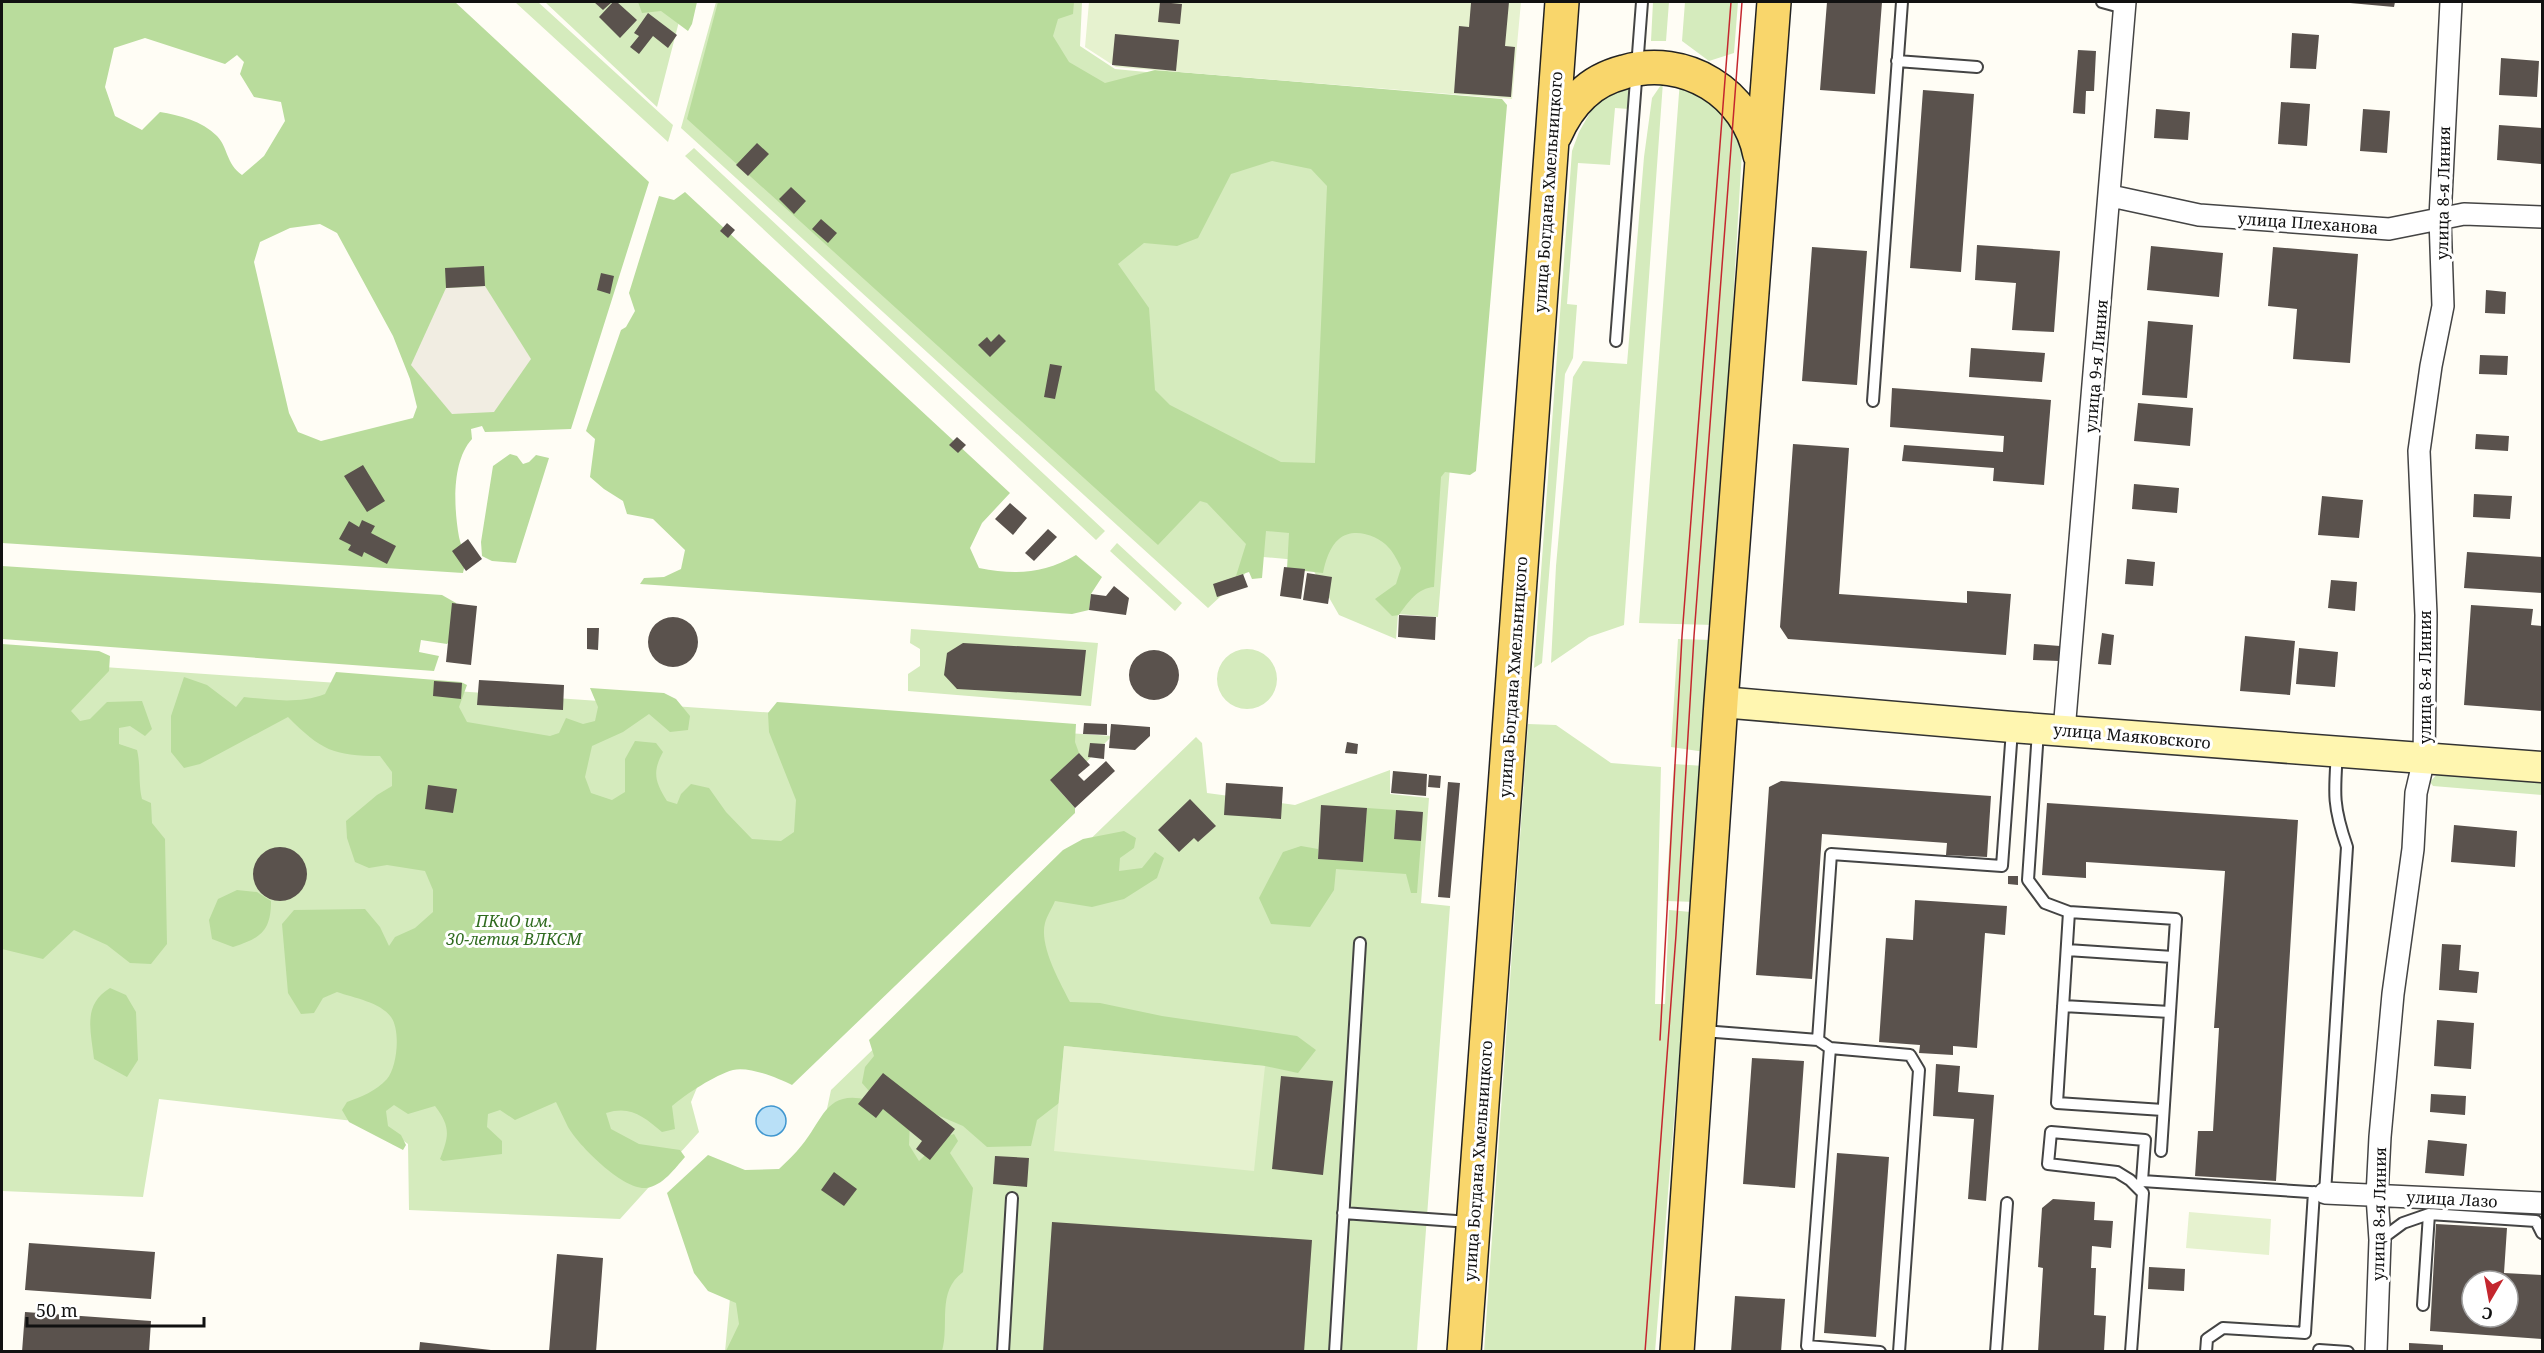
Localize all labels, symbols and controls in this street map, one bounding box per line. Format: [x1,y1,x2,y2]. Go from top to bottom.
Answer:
street label: улица Богдана Хмельницкого [1529,71,1567,313]
street label: улица 8-я Линия [2431,126,2455,260]
street label: улица Плеханова [2237,207,2379,239]
street label: улица 9-я Линия [2079,298,2113,434]
street label: улица Богдана Хмельницкого [1494,556,1532,798]
street label: улица 8-я Линия [2414,610,2436,744]
street label: улица Маяковского [2052,718,2212,754]
park label: ПКиО им. 30-летия ВЛКСМ [445,910,583,950]
street label: улица Богдана Хмельницкого [1459,1040,1497,1282]
street label: улица 8-я Линия [2367,1147,2391,1281]
street label: улица Лазо [2406,1186,2498,1212]
north arrow [2460,1269,2520,1329]
scale bar [27,1290,204,1328]
text: 50 m [36,1298,78,1322]
text: С [2480,1302,2494,1326]

